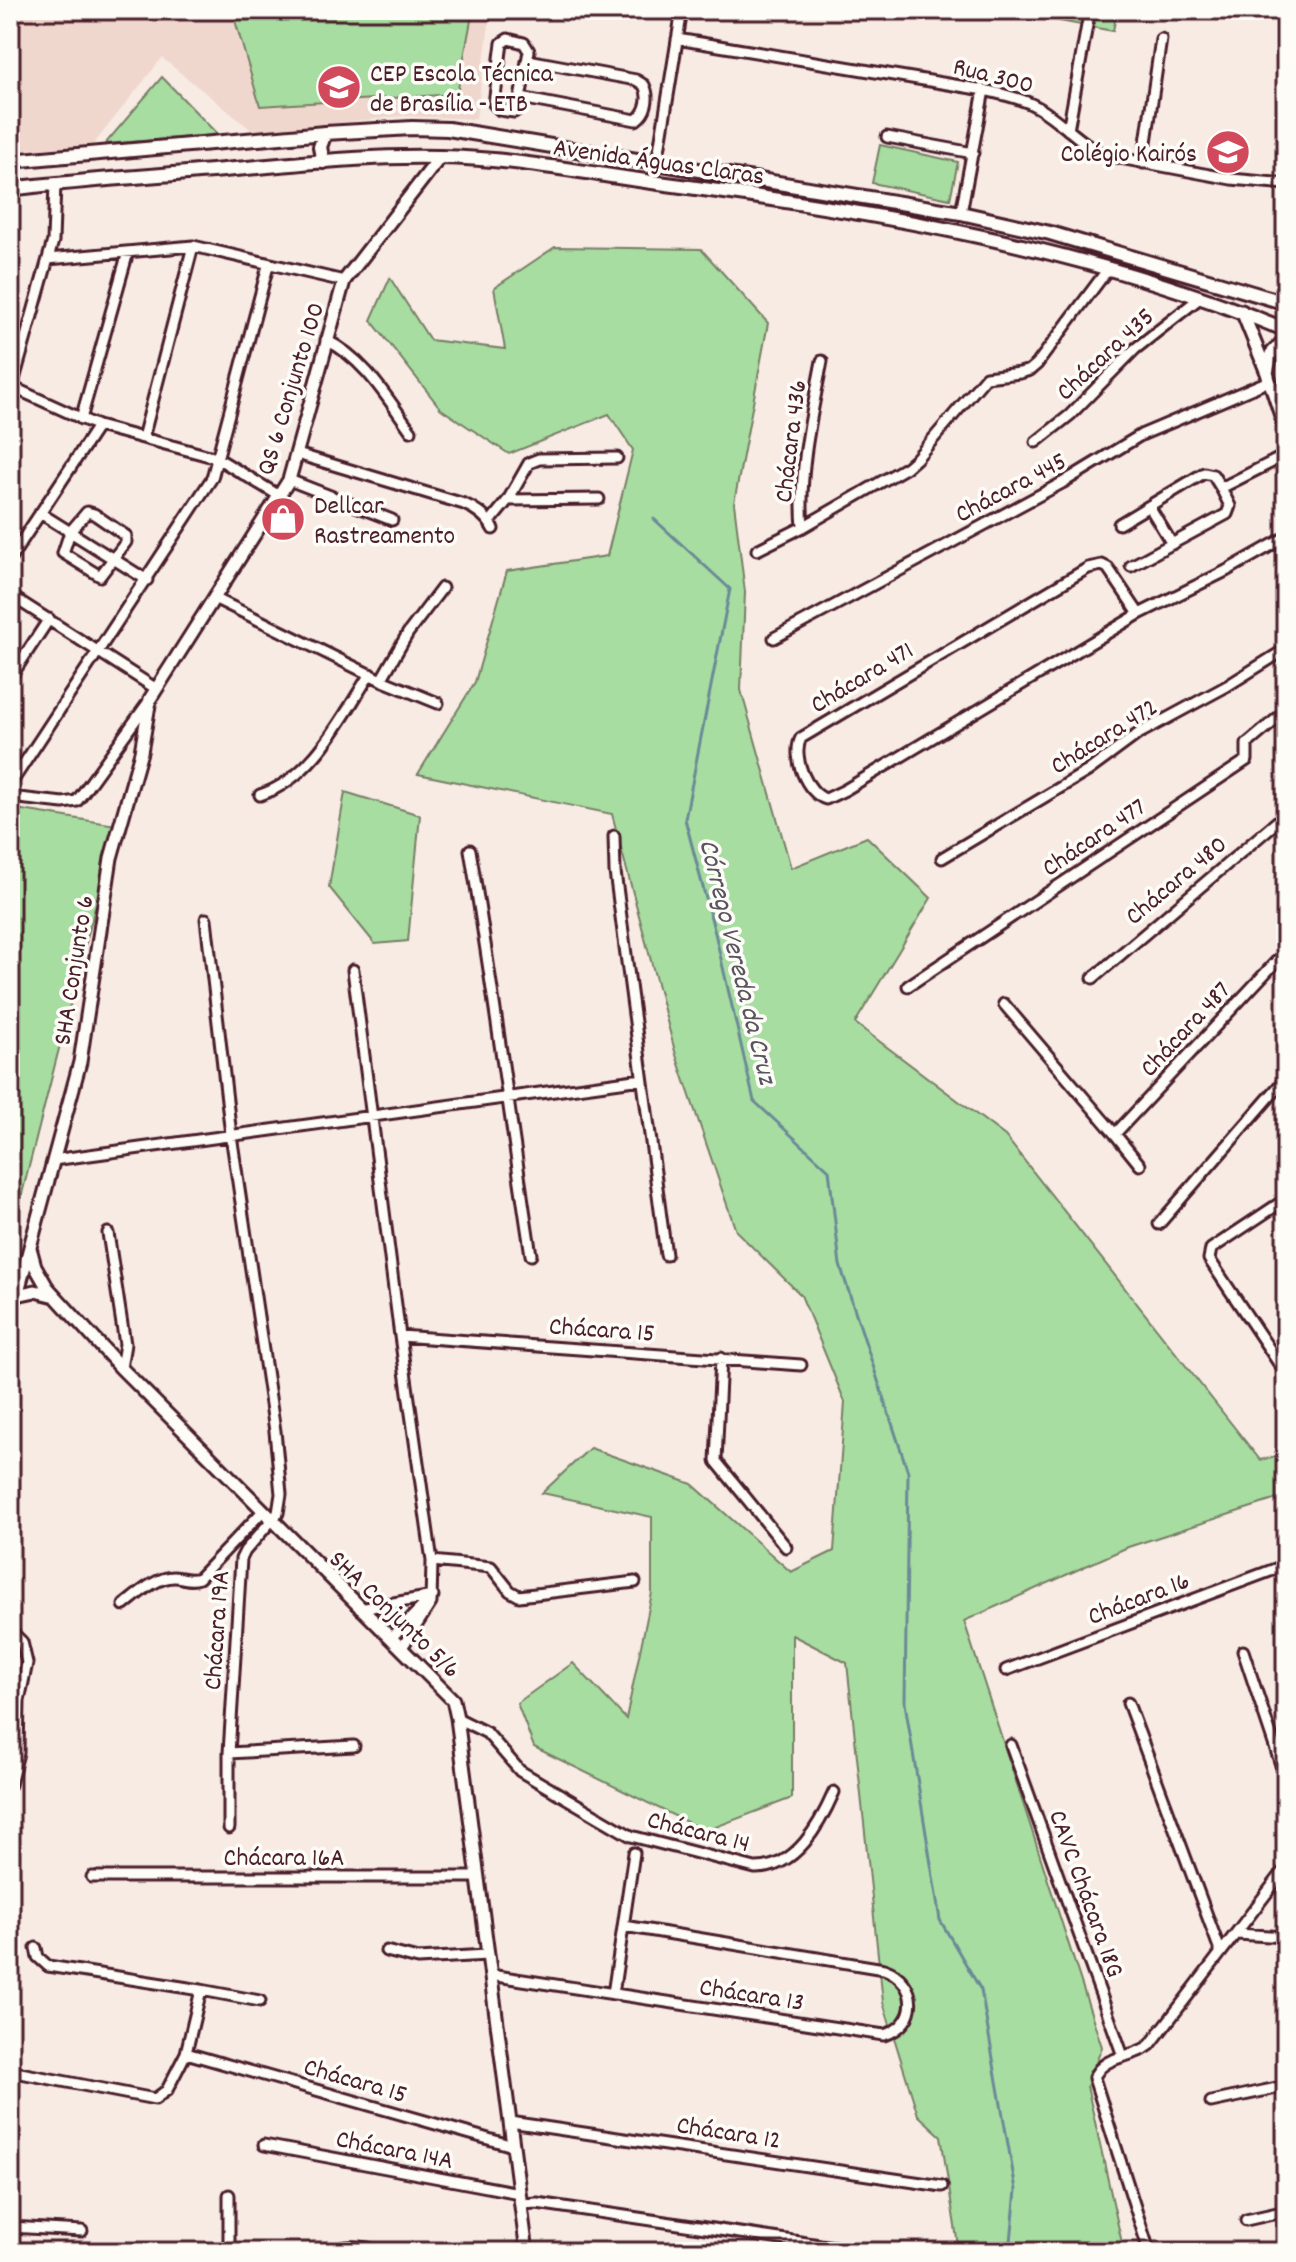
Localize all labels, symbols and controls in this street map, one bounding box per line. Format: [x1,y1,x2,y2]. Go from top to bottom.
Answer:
street label: Rua 300 [949,50,1037,105]
place label: CEP Escola Técnica de Brasília - ETB [370,57,554,124]
school or university icon: CEP Escola Técnica de Brasília - ETB [315,63,363,111]
school or university icon: Colégio Kairós [1204,128,1252,176]
street label: Avenida Águas Claras [551,130,766,197]
place label: Colégio Kairós [1060,137,1197,174]
street label: QS 6 Conjunto 100 [249,298,336,480]
street label: Chácara 435 [1049,300,1164,411]
street label: Chácara 436 [767,378,818,505]
street label: Chácara 445 [949,444,1074,534]
place label: Dellcar Rastreamento [314,489,455,556]
shop icon: Dellcar Rastreamento [259,495,307,543]
street label: Chácara 471 [804,634,921,724]
street label: Chácara 472 [1044,690,1166,786]
street label: Chácara 477 [1035,790,1155,887]
street label: Chácara 480 [1118,828,1236,936]
water label: Córrego Vereda da Cruz [685,835,785,1090]
street label: SHA Conjunto 6 [45,893,106,1048]
street label: Chácara 487 [1132,974,1241,1087]
street label: Chácara 15 [548,1309,656,1354]
street label: SHA Conjunto 5/6 [319,1543,468,1688]
street label: Chácara 16 [1083,1564,1196,1637]
street label: Chácara 19A [196,1569,241,1691]
street label: Chácara 14 [643,1803,753,1864]
street label: CAVC Chácara 18G [1037,1805,1132,1983]
street label: Chácara 16A [224,1841,344,1878]
street label: Chácara 13 [697,1970,806,2023]
street label: Chácara 15 [299,2050,411,2115]
street label: Chácara 12 [674,2108,783,2161]
street label: Chácara 14A [332,2122,456,2181]

